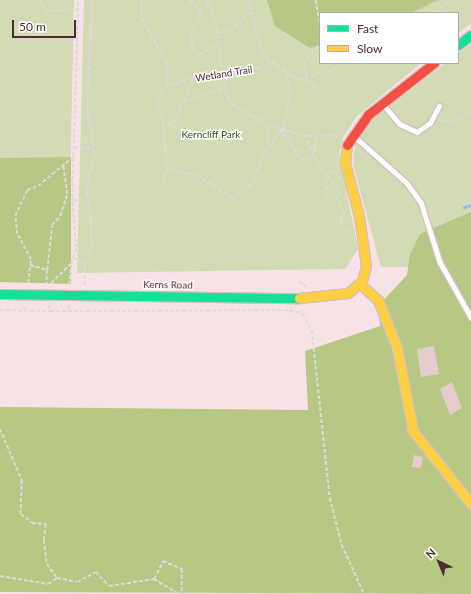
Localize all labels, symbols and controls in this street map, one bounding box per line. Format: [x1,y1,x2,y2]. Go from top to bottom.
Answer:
scale bar [14,12,78,38]
legend [319,12,459,64]
text: 50 m [19,19,46,34]
text: Fast [357,21,378,36]
text: Slow [357,41,382,56]
street label: Wetland Trail [195,64,253,84]
park label: Kerncliff Park [181,129,241,141]
street label: Kerns Road [143,279,193,291]
north arrow [419,542,459,582]
text: N [423,545,438,561]

